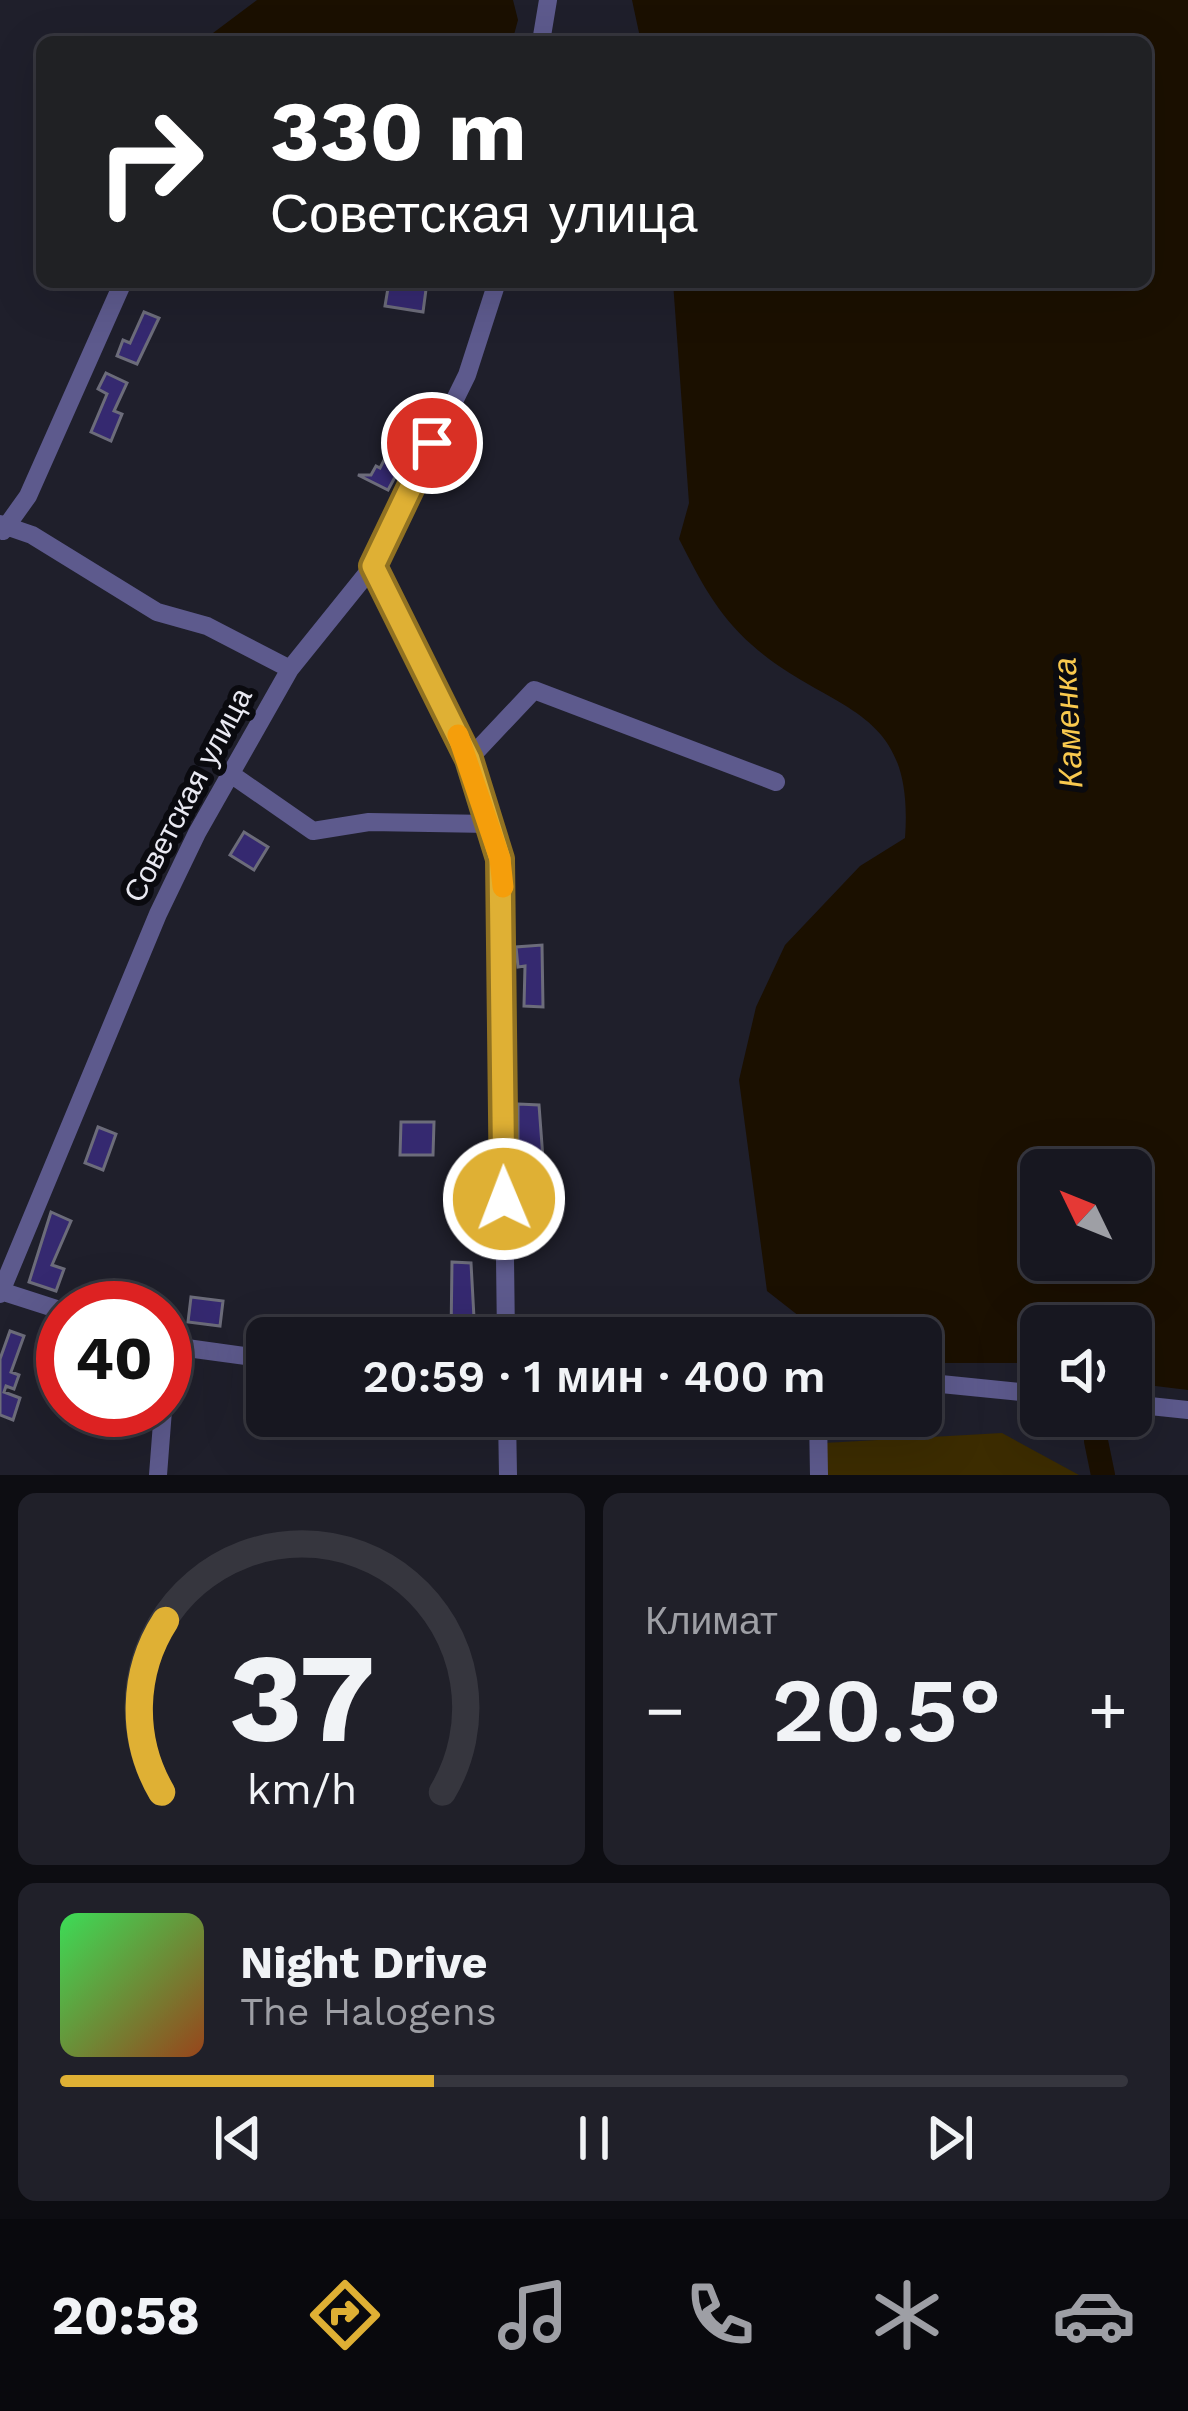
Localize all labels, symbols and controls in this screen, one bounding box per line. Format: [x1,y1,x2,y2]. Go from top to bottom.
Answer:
text: 330 m [270,82,527,180]
icon: right [72,84,228,240]
text: Советская улица [270,182,697,245]
pin [381,392,483,494]
icon: arrive [399,410,465,476]
water label: Каменка [1045,657,1090,789]
street label: Советская улица [116,681,259,908]
position arrow [441,1136,567,1262]
north arrow [1020,1149,1152,1281]
map controls [1020,1149,1152,1437]
speed limit sign: 40 [36,1281,192,1437]
button: sound [1020,1305,1152,1437]
text: 20:59 · 1 мин · 400 m [363,1350,825,1403]
text: Климат [645,1598,778,1643]
text: 37 [228,1625,375,1771]
text: 20.5° [771,1657,1002,1763]
text: − [645,1672,685,1749]
text: + [1088,1672,1128,1749]
text: km/h [246,1764,357,1814]
text: Night Drive [240,1936,488,1989]
text: The Halogens [240,1989,496,2034]
icon: previous [205,2105,271,2171]
icon: pause [561,2105,627,2171]
icon: next [917,2105,983,2171]
icon: directions [303,2273,387,2357]
icon: music [491,2273,575,2357]
icon: phone [678,2273,762,2357]
icon: climate [865,2273,949,2357]
icon: car [1052,2273,1136,2357]
text: 20:58 [52,2284,200,2347]

